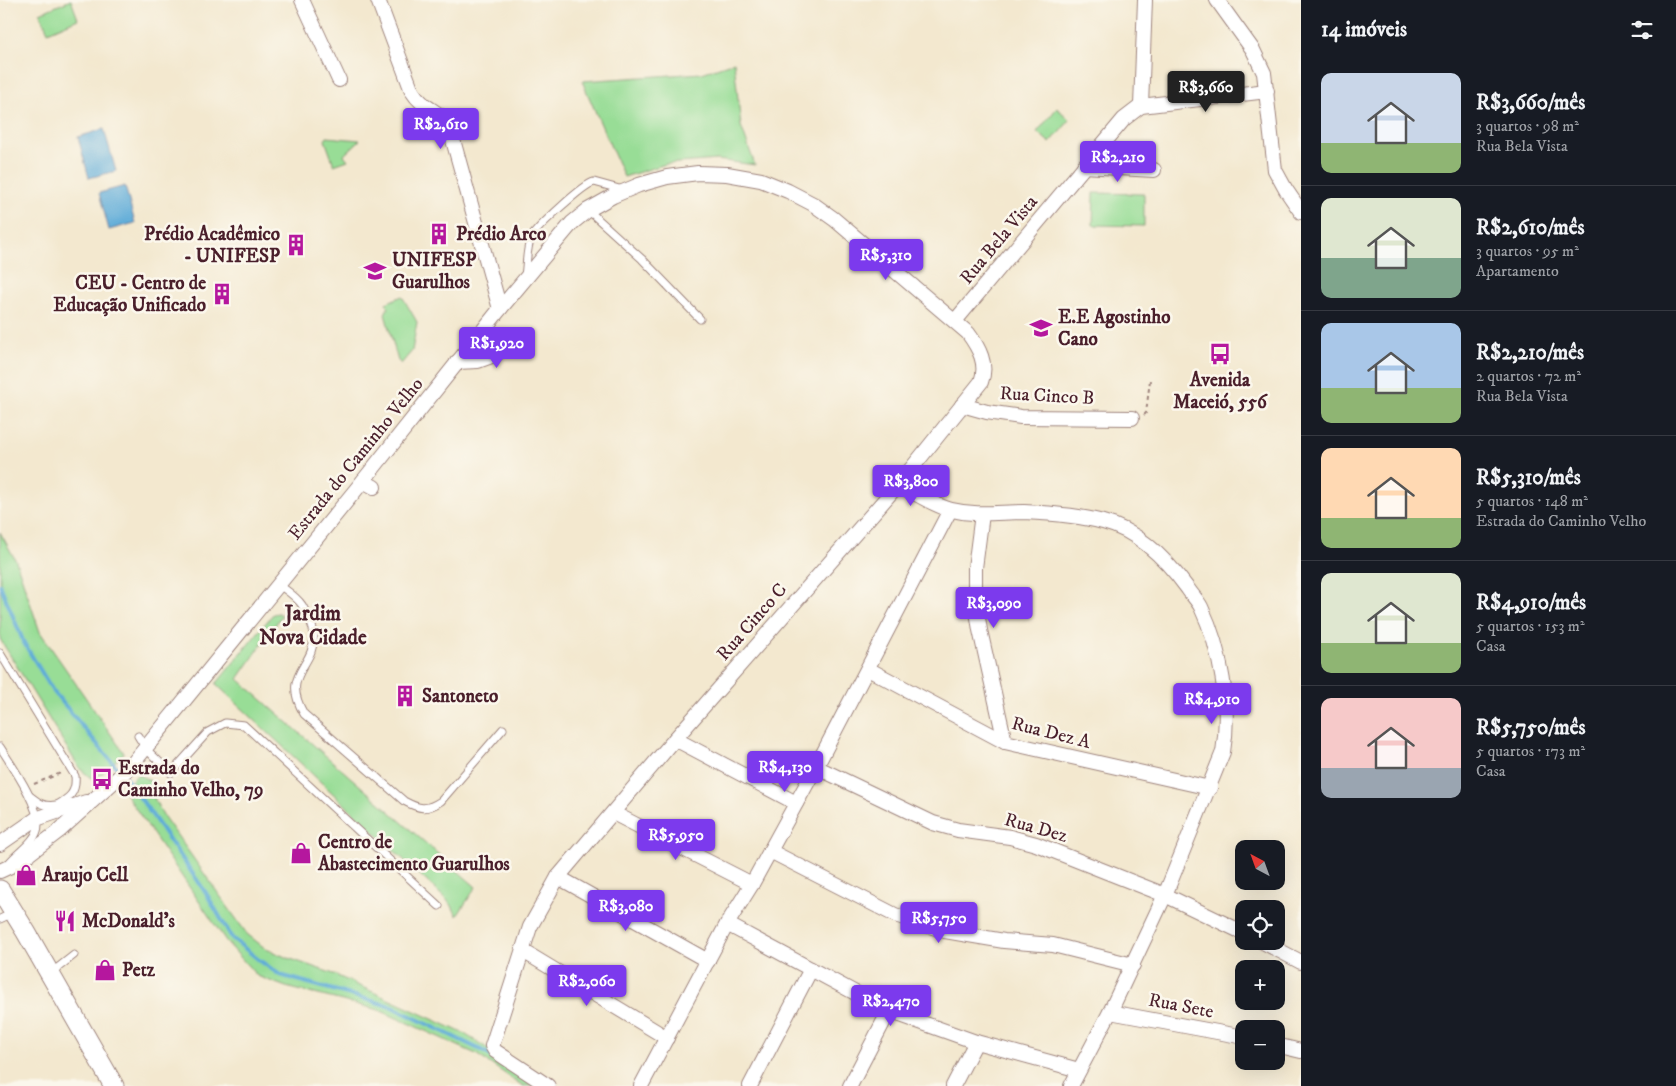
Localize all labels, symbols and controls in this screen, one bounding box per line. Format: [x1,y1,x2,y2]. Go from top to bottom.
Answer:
icon: filters [1628,16,1656,44]
text: 14 imóveis [1321,17,1407,43]
pin: R$3,660 [1160,70,1252,113]
text: R$3,660 [1179,77,1233,97]
text: R$3,660/mês [1476,90,1585,116]
icon: home [1361,93,1421,153]
pin: R$2,610 [395,108,487,150]
text: R$2,610 [414,114,468,134]
text: 3 quartos · 98 m² [1476,116,1579,136]
text: Rua Bela Vista [1476,136,1568,156]
pin: R$2,210 [1072,140,1164,183]
text: R$2,210 [1091,147,1145,167]
street label: Rua Bela Vista [955,191,1043,289]
text: R$2,610/mês [1476,215,1585,241]
icon: home [1361,218,1421,278]
building icon: Prédio Arco [426,221,452,247]
place label: Prédio Acadêmico - UNIFESP [144,223,280,268]
place label: Prédio Arco [456,223,546,246]
building icon: Prédio Acadêmico - UNIFESP [283,232,309,258]
pin: R$5,310 [840,238,932,281]
text: 3 quartos · 95 m² [1476,241,1579,261]
text: R$5,310 [860,245,912,265]
place label: UNIFESP Guarulhos [392,249,476,294]
school or university icon: UNIFESP Guarulhos [362,258,388,284]
text: Apartamento [1476,261,1559,281]
place label: CEU - Centro de Educação Unificado [53,272,206,317]
building icon: CEU - Centro de Educação Unificado [209,281,235,307]
place label: E.E Agostinho Cano [1058,306,1170,351]
school or university icon: E.E Agostinho Cano [1028,315,1054,341]
pin: R$1,920 [451,326,543,369]
text: R$1,920 [470,333,524,353]
text: R$2,210/mês [1476,340,1584,366]
bus stop icon: Avenida Maceió, 556 [1207,341,1233,367]
icon: home [1361,343,1421,403]
text: 2 quartos · 72 m² [1476,366,1581,386]
place label: Avenida Maceió, 556 [1173,369,1268,414]
street label: Estrada do Caminho Velho [283,373,429,545]
street label: Rua Cinco B [999,382,1095,410]
text: Rua Bela Vista [1476,386,1568,406]
pin: R$3,800 [865,464,957,507]
text: R$5,310/mês [1476,465,1581,491]
icon: home [1361,468,1421,528]
text: R$3,800 [884,471,938,491]
text: 5 quartos · 148 m² [1476,491,1588,511]
text: Estrada do Caminho Velho [1476,511,1646,531]
street label: Rua Cinco C [712,578,792,666]
pin: R$3,090 [948,586,1040,629]
text: R$4,910/mês [1476,590,1586,616]
text: R$3,090 [967,593,1021,613]
icon: home [1361,593,1421,653]
district label: Jardim Nova Cidade [259,601,367,651]
text: 5 quartos · 153 m² [1476,616,1585,636]
text: Casa [1476,636,1506,656]
pin: R$4,910 [1166,682,1258,725]
building icon: Santoneto [392,683,418,709]
place label: Santoneto [422,685,498,708]
text: R$4,910 [1184,689,1240,709]
street label: Rua Dez A [1009,712,1094,754]
text: R$5,750/mês [1476,715,1585,741]
icon: home [1361,718,1421,778]
text: 5 quartos · 173 m² [1476,741,1585,761]
pin: R$4,130 [739,750,831,793]
place label: Estrada do Caminho Velho, 79 [118,757,263,802]
text: R$4,130 [758,757,812,777]
text: Casa [1476,761,1506,781]
bus stop icon: Estrada do Caminho Velho, 79 [89,766,115,792]
street label: Rua Dez [1002,808,1070,848]
pin: R$5,950 [630,818,722,861]
text: R$5,950 [648,825,704,845]
place label: Centro de Abastecimento Guarulhos [317,831,510,876]
shop icon: Centro de Abastecimento Guarulhos [288,840,314,866]
north arrow [1235,840,1285,890]
map controls [1235,840,1285,1070]
shop icon: Araujo Cell [13,862,39,888]
place label: Araujo Cell [41,864,129,888]
pin: R$3,080 [580,890,672,932]
text: R$3,080 [599,896,653,916]
button: locate [1235,900,1285,950]
pin: R$5,750 [893,902,985,944]
restaurant icon: McDonald's [52,908,78,934]
text: R$5,750 [911,908,967,928]
place label: McDonald's [82,910,175,933]
shop icon: Petz [92,957,118,983]
place label: Petz [122,959,156,982]
button: + [1235,960,1285,1010]
pin: R$2,060 [541,964,633,1007]
text: R$2,060 [558,971,616,991]
pin: R$2,470 [845,984,937,1027]
street label: Rua Sete [1147,988,1216,1024]
text: R$2,470 [862,991,920,1011]
button: − [1235,1020,1285,1070]

